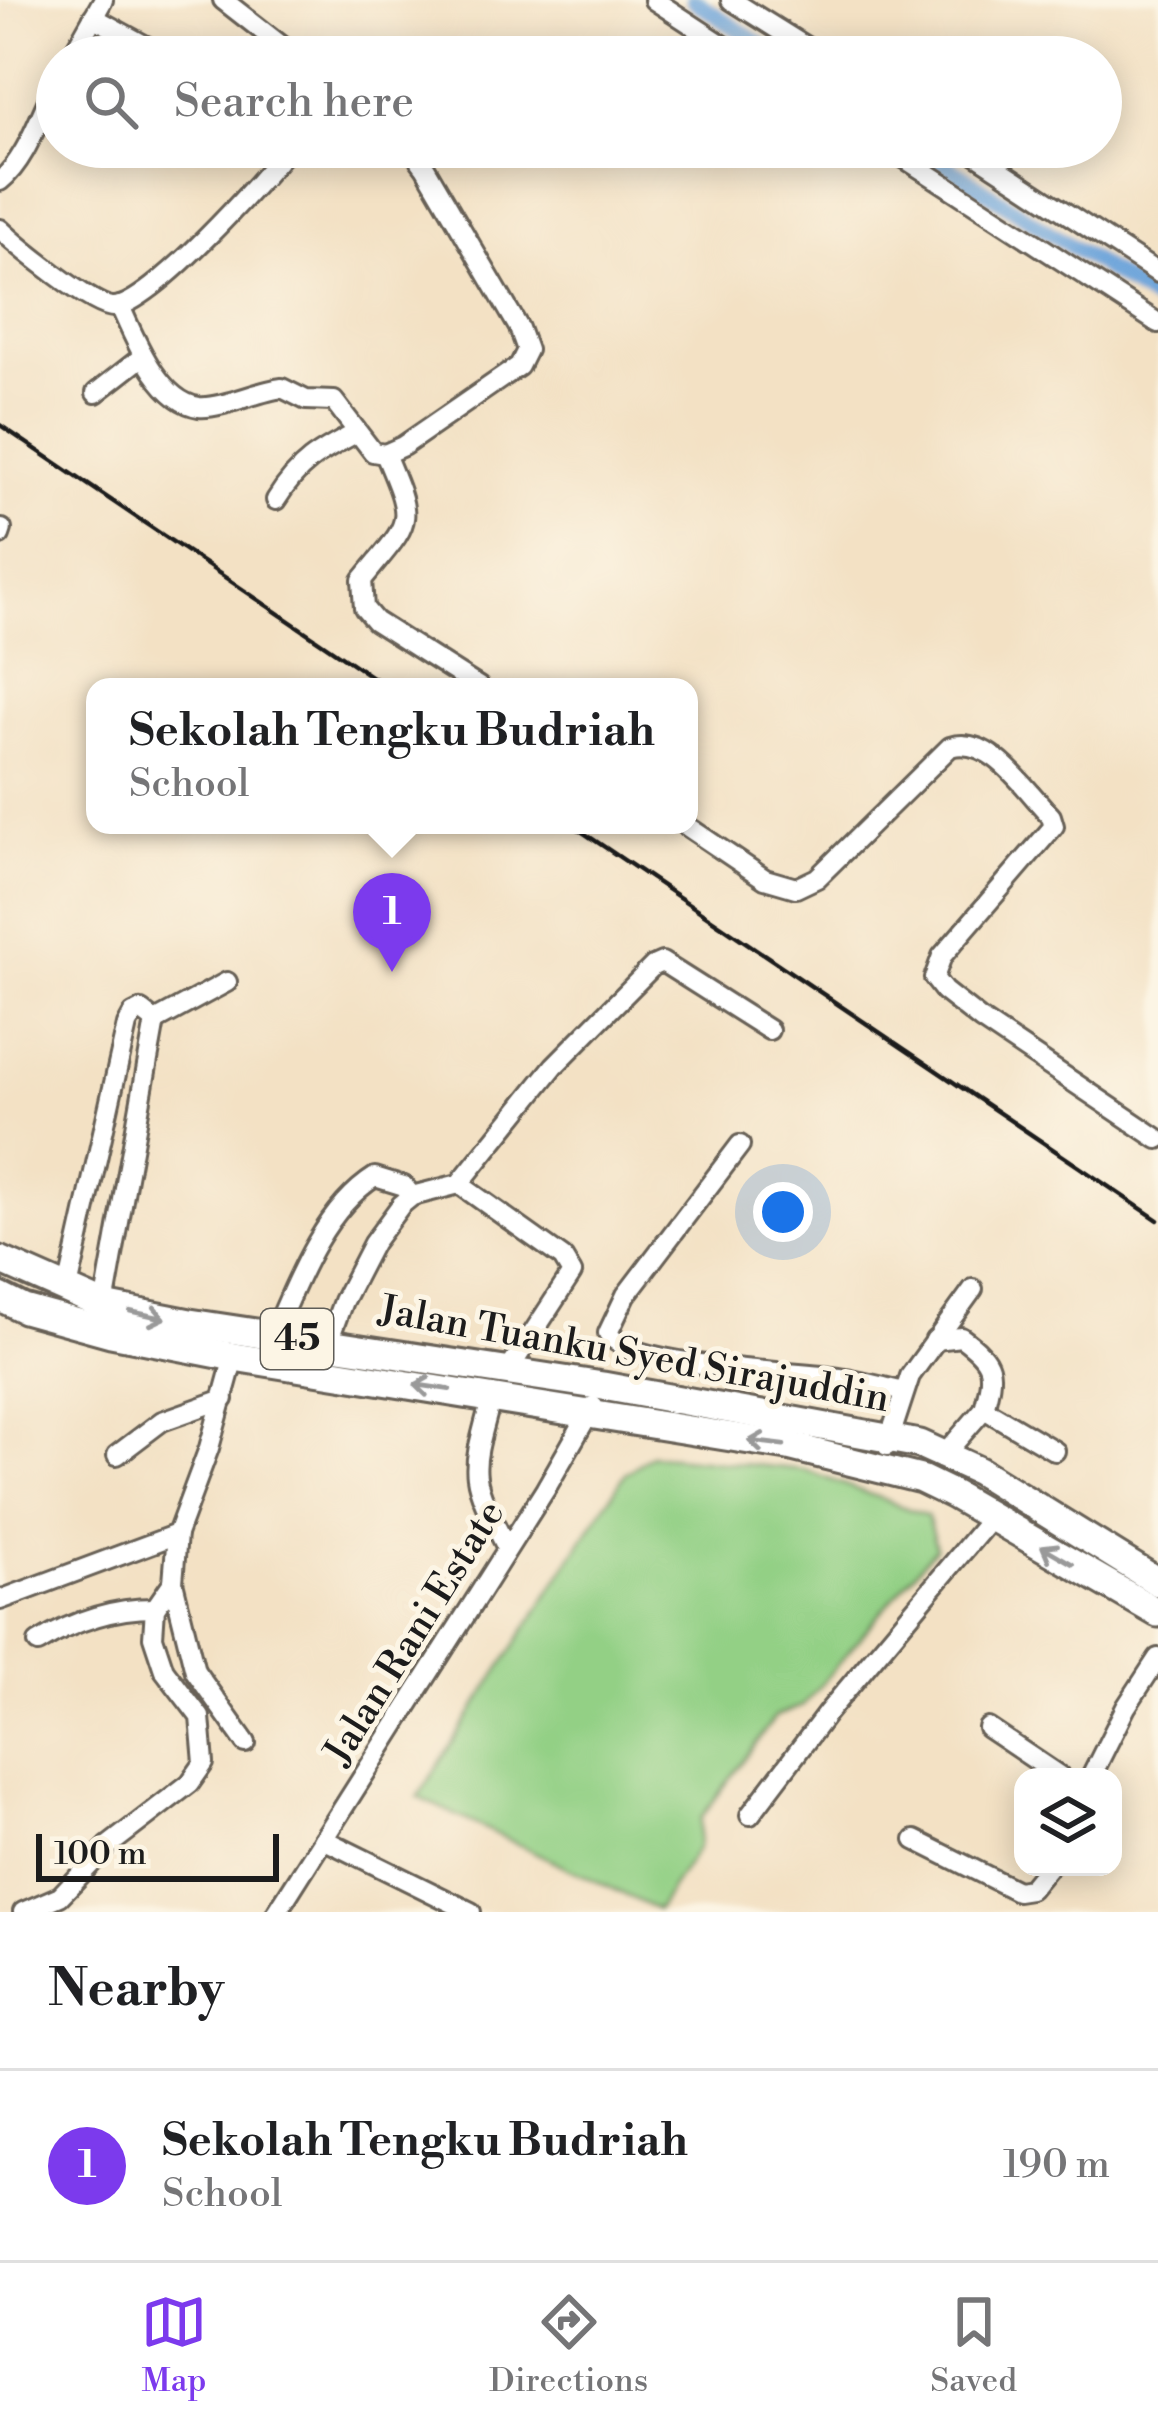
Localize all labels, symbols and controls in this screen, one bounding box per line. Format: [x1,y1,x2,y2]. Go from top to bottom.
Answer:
search box [36,36,1122,168]
icon: search [78,69,144,135]
text: Search here [174,74,414,131]
popup [86,678,698,834]
text: Sekolah Tengku Budriah [129,703,655,760]
text: School [129,760,249,809]
pin: 1 [353,873,431,972]
your location [753,1182,813,1242]
street label: Jalan Tuanku Syed Sirajuddin [373,1286,893,1424]
one-way arrow [128,1305,167,1327]
road number: 45 [261,1309,333,1369]
one-way arrow [414,1375,453,1398]
one-way arrow [747,1432,786,1454]
street label: Jalan Rani Estate [313,1492,516,1776]
one-way arrow [1040,1542,1075,1566]
map controls [1014,1768,1122,1876]
button: layers [1014,1768,1122,1876]
scale bar [36,1828,279,1881]
text: 100 m [54,1834,147,1875]
text: Nearby [48,1958,224,2022]
text: Sekolah Tengku Budriah [162,2113,688,2170]
text: 1 [78,2141,96,2190]
text: 190 m [1003,2141,1110,2190]
text: School [162,2170,282,2219]
tab: Map [141,2289,207,2402]
tab: Directions [489,2289,648,2402]
tab: Saved [930,2289,1017,2402]

